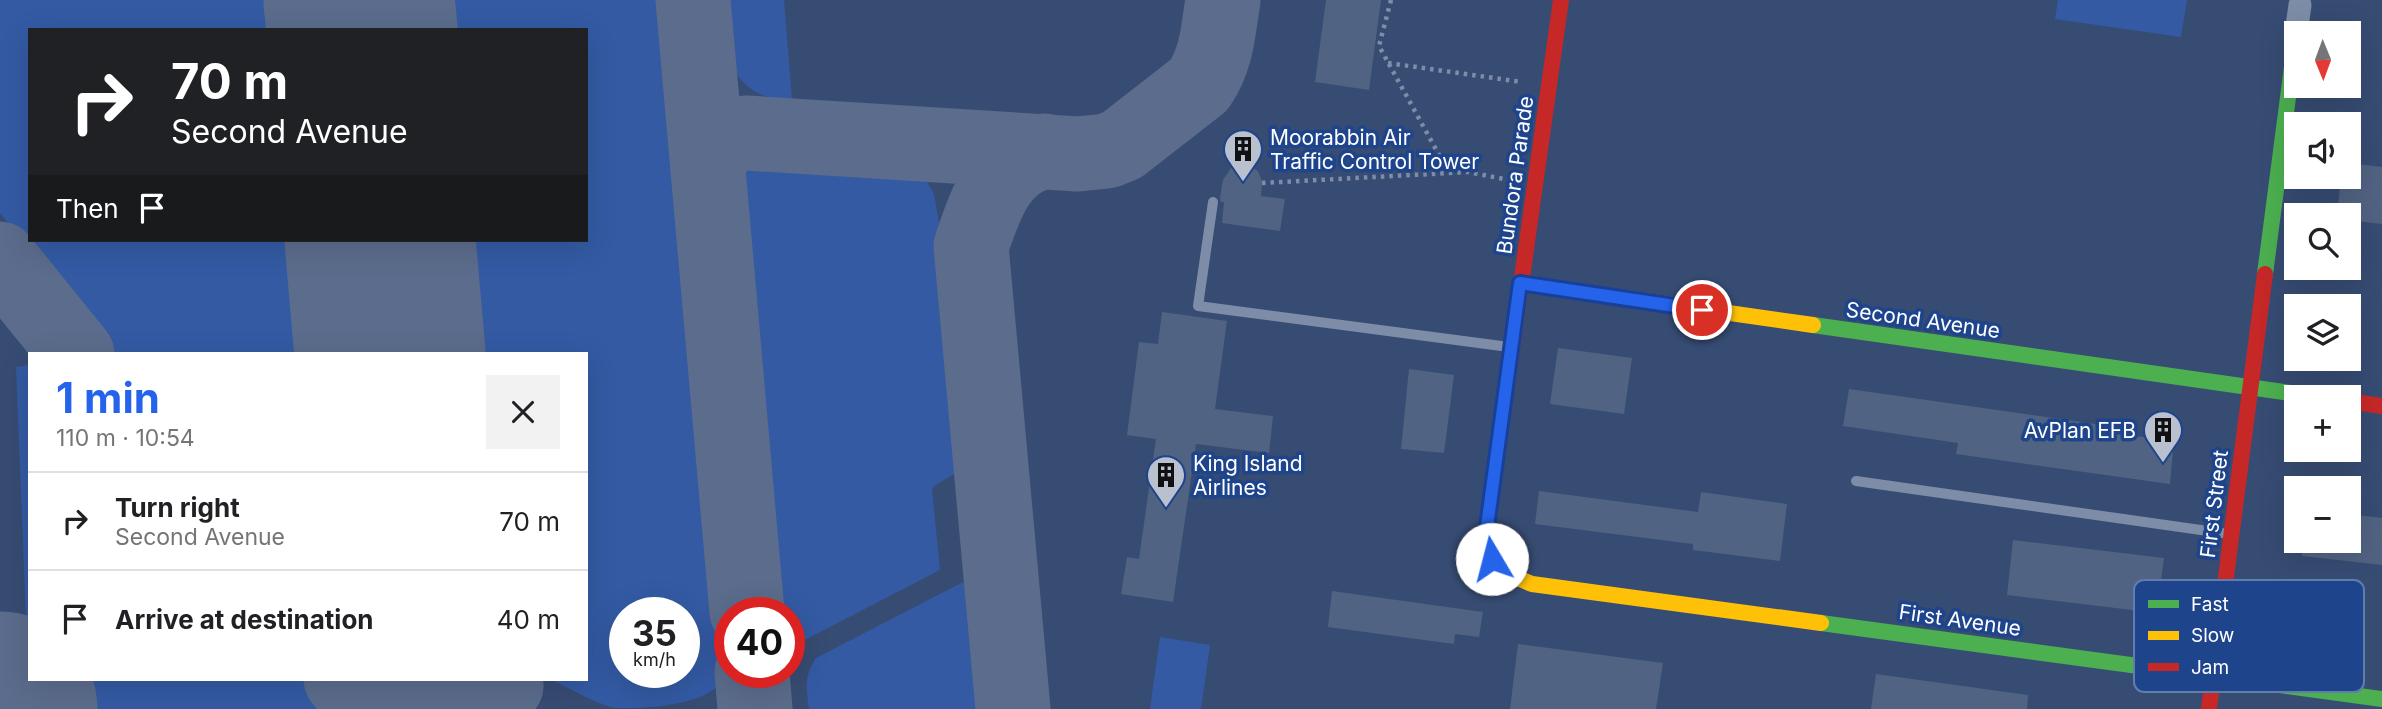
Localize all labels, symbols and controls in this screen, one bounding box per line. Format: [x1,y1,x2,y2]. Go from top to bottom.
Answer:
north arrow [2284,21,2361,98]
map controls [2284,21,2361,553]
text: 70 m [171,52,288,111]
icon: right [56,56,147,147]
street label: Bundora Parade [1492,94,1538,256]
text: Second Avenue [171,112,408,151]
button: sound [2284,112,2361,189]
place label: Moorabbin Air Traffic Control Tower [1270,125,1479,174]
building icon: Moorabbin Air Traffic Control Tower [1222,128,1264,183]
icon: arrive [133,189,171,227]
text: Then [56,193,119,224]
button: search [2284,203,2361,280]
pin [1672,280,1732,340]
icon: arrive [1683,291,1721,329]
button: layers [2284,294,2361,371]
street label: Second Avenue [1844,297,2002,343]
text: 1 min [56,372,160,423]
button: close [486,375,560,449]
button: + [2284,385,2361,462]
building icon: AvPlan EFB [2142,409,2184,464]
place label: AvPlan EFB [2024,418,2136,443]
text: 110 m · 10:54 [56,424,195,452]
street label: First Street [2195,449,2233,559]
place label: King Island Airlines [1193,451,1303,500]
building icon: King Island Airlines [1145,454,1187,509]
button: − [2284,476,2361,553]
text: Turn right [115,492,240,523]
icon: right [56,502,94,540]
text: 70 m [499,506,560,537]
position arrow [1455,522,1529,596]
text: Second Avenue [115,523,285,551]
legend [2134,580,2364,692]
text: Fast [2191,593,2229,616]
speed limit sign: 40 [714,597,805,688]
street label: First Avenue [1897,599,2023,641]
icon: arrive [56,600,94,638]
text: Arrive at destination [115,604,374,635]
text: 40 m [497,604,560,635]
text: 35 [632,612,677,654]
text: Slow [2191,624,2234,647]
text: km/h [633,649,676,670]
text: Jam [2191,656,2229,679]

